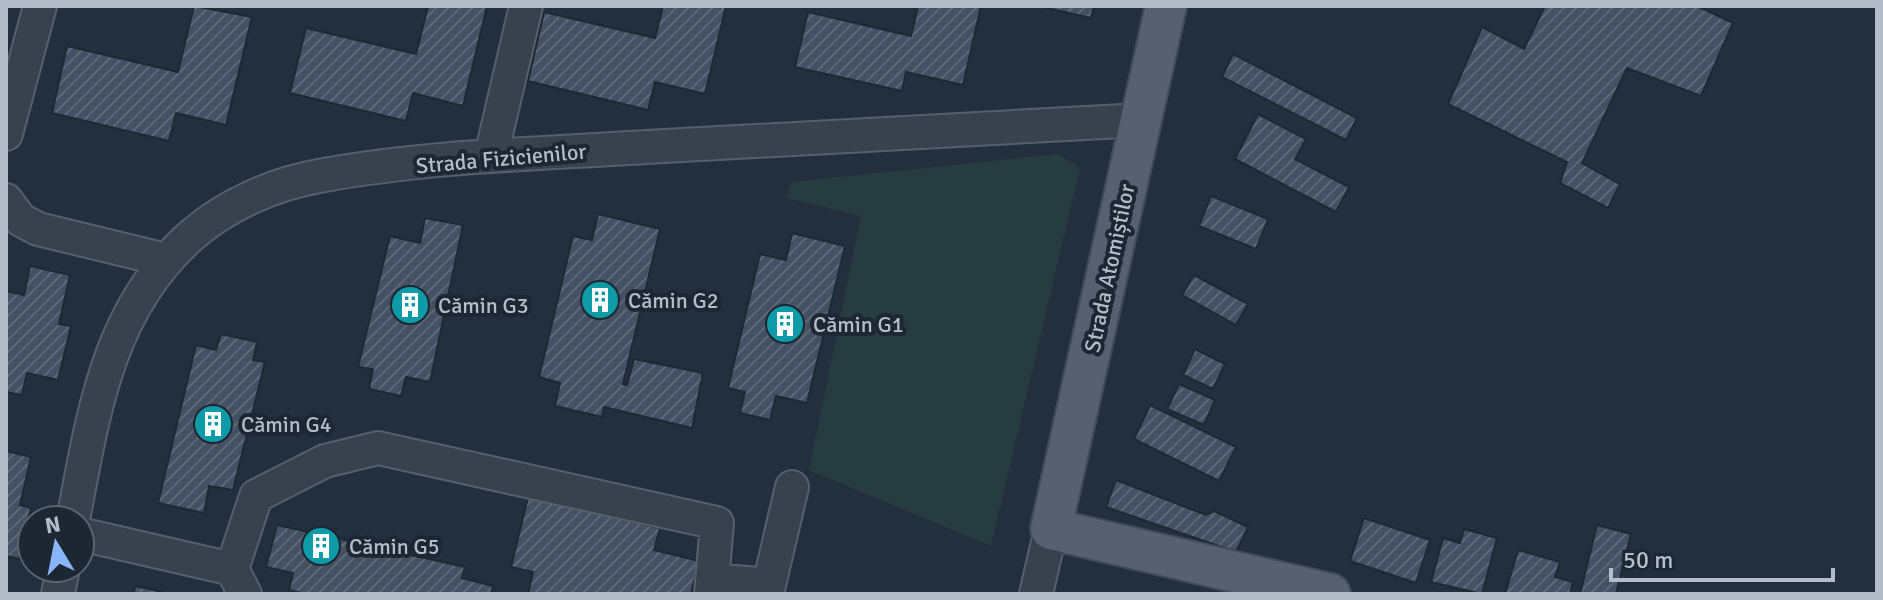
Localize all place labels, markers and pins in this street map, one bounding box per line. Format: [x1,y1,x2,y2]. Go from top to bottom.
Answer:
building icon: Cămin G2 [579,279,621,321]
building icon: Cămin G3 [389,284,431,326]
place label: Cămin G2 [628,287,719,314]
place label: Cămin G3 [438,292,529,319]
building icon: Cămin G1 [764,303,806,345]
place label: Cămin G1 [813,311,904,338]
building icon: Cămin G4 [192,403,234,445]
place label: Cămin G4 [241,411,332,438]
building icon: Cămin G5 [300,525,342,567]
place label: Cămin G5 [349,533,440,560]

